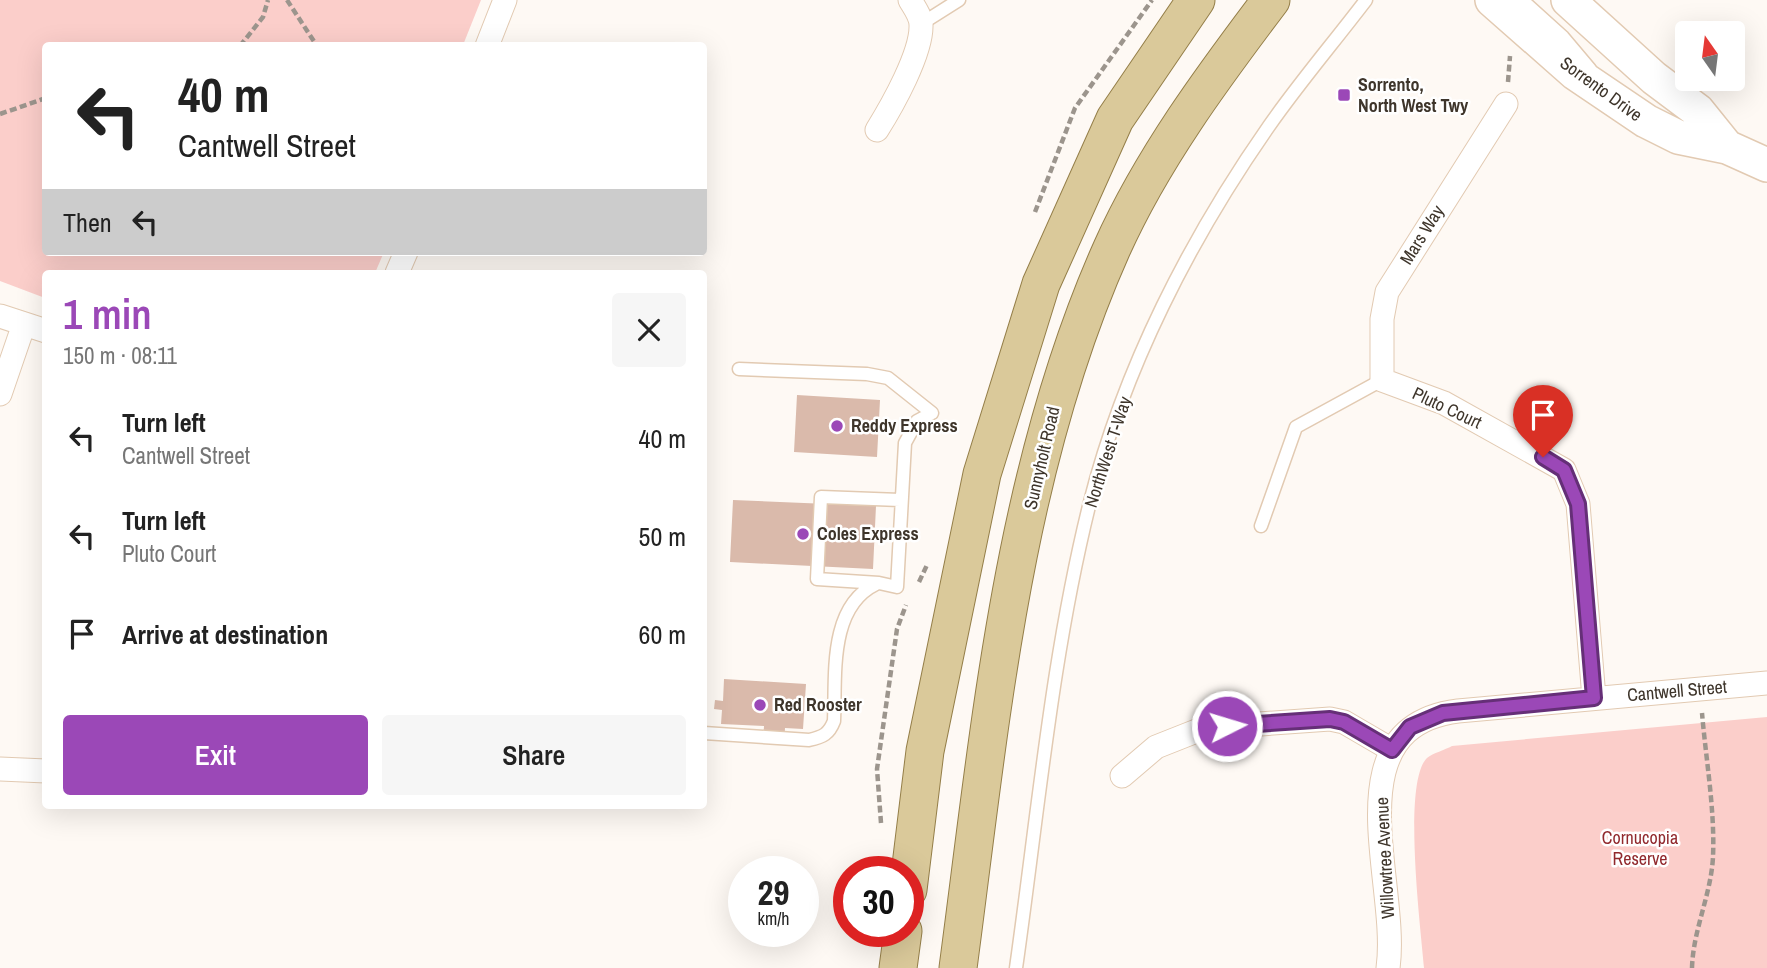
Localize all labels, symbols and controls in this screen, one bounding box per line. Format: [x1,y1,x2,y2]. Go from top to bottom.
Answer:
north arrow [1675,21,1745,91]
map controls [1675,21,1745,91]
street label: Sorrento Drive [1555,50,1647,127]
text: 40 m [178,61,270,127]
icon: left [63,70,154,161]
place label: Sorrento, North West Twy [1358,72,1469,118]
marker: Sorrento, North West Twy [1336,87,1352,103]
text: Cantwell Street [178,124,356,167]
street label: Mars Way [1394,200,1450,269]
icon: left [126,203,164,241]
text: Then [63,205,112,240]
text: 1 min [63,286,152,342]
button: close [612,293,686,367]
text: 150 m · 08:11 [63,340,177,371]
street label: Pluto Court [1408,381,1486,434]
pin [1513,385,1573,457]
street label: NorthWest T-Way [1078,393,1137,511]
icon: arrive [1524,396,1562,434]
street label: Sunnyholt Road [1018,404,1066,512]
text: Turn left [122,405,206,440]
place label: Reddy Express [851,413,958,438]
marker: Reddy Express [829,418,845,434]
icon: left [63,419,101,457]
text: 40 m [639,421,686,456]
text: Cantwell Street [122,440,250,471]
text: Turn left [122,503,206,538]
icon: left [63,517,101,555]
text: 50 m [639,519,686,554]
place label: Coles Express [817,521,919,546]
marker: Coles Express [795,526,811,542]
text: Pluto Court [122,538,216,569]
icon: arrive [63,615,101,653]
text: Arrive at destination [122,617,328,652]
text: 60 m [639,617,686,652]
street label: Cantwell Street [1626,674,1728,707]
position arrow [1190,689,1264,763]
place label: Red Rooster [774,692,862,717]
marker: Red Rooster [752,697,768,713]
button: Exit [63,715,368,795]
button: Share [382,715,686,795]
street label: Willowtree Avenue [1369,796,1400,920]
park label: Cornucopia Reserve [1602,825,1678,871]
speed limit sign: 30 [833,856,924,947]
text: 29 [758,869,789,916]
text: km/h [758,906,790,931]

